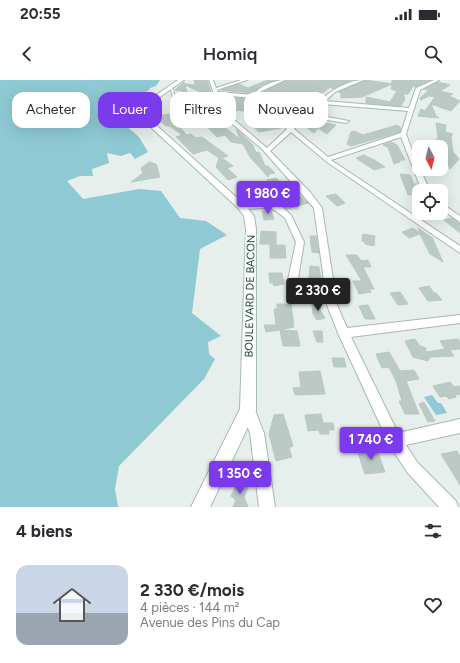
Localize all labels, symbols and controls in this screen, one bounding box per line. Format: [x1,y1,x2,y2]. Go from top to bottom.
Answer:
text: 20:55 [20,5,60,23]
icon: back [16,43,38,65]
text: Homiq [203,43,257,65]
icon: search [422,43,444,65]
chip: Acheter [12,92,90,128]
chip: Louer [98,92,162,128]
chip: Filtres [170,92,236,128]
chip: Nouveau [244,92,328,128]
north arrow [412,140,448,176]
map controls [412,140,448,220]
pin: 1 980 € [231,181,305,215]
button: locate [412,184,448,220]
text: 1 980 € [246,186,290,201]
street label: BOULEVARD DE BACON [242,235,258,357]
pin: 2 330 € [281,278,355,312]
text: 2 330 € [295,283,341,298]
pin: 1 740 € [334,427,408,461]
text: 1 740 € [349,432,393,447]
pin: 1 350 € [203,461,277,495]
text: 1 350 € [218,466,262,481]
icon: filters [422,520,444,542]
text: 4 biens [16,521,72,541]
text: 2 330 €/mois [140,580,244,600]
icon: home [48,581,96,629]
icon: heart [422,594,444,616]
text: 4 pièces · 144 m² [140,600,240,615]
text: Avenue des Pins du Cap [140,615,280,630]

